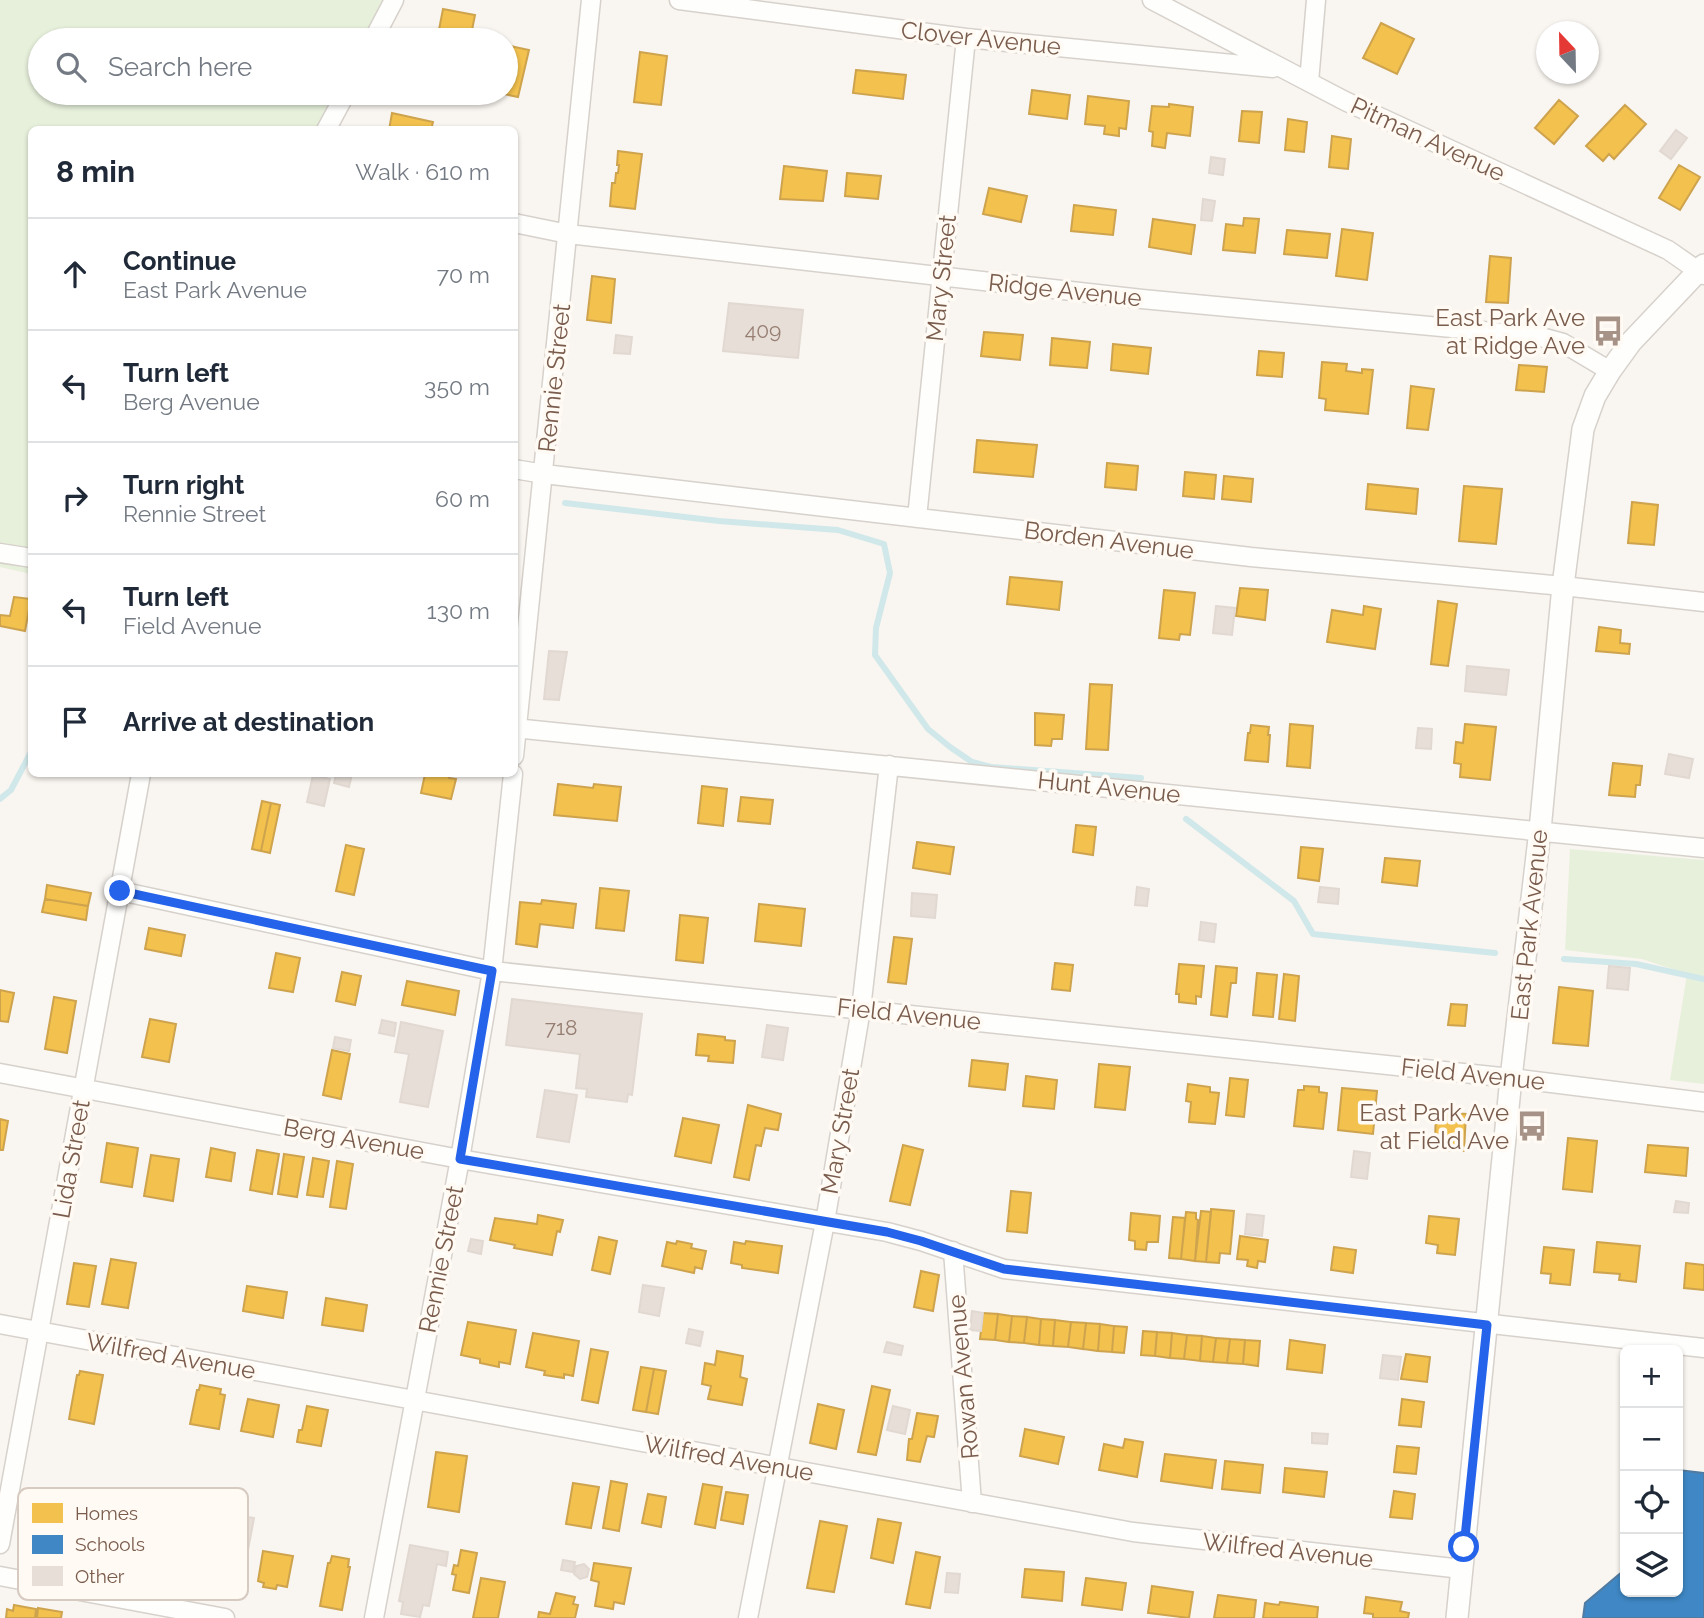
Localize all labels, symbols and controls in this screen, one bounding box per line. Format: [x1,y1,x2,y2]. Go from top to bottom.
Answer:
street label: Clover Avenue [900,15,1062,61]
north arrow [1536,21,1599,84]
search box [28,28,518,105]
icon: search [52,48,90,86]
text: Search here [108,52,252,82]
street label: Pitman Avenue [1346,91,1510,187]
text: 8 min [56,154,135,189]
text: Walk · 610 m [355,158,490,185]
street label: Mary Street [920,213,962,343]
text: Continue [123,246,236,276]
icon: ahead [56,255,94,293]
text: 70 m [437,261,490,288]
street label: Ridge Avenue [987,268,1143,312]
text: East Park Avenue [123,276,307,303]
street label: Rennie Street [532,302,576,454]
place label: East Park Ave at Ridge Ave [1435,303,1585,360]
bus stop icon: East Park Ave at Ridge Ave [1591,314,1625,348]
house number: 409 [745,318,781,343]
text: Turn left [123,358,229,388]
icon: left [56,367,94,405]
text: 350 m [424,373,490,400]
text: Berg Avenue [123,388,260,415]
text: Turn right [123,470,244,500]
icon: right [56,479,94,517]
text: 60 m [435,485,490,512]
text: Rennie Street [123,500,266,527]
street label: Borden Avenue [1022,515,1196,565]
text: Turn left [123,582,229,612]
icon: left [56,591,94,629]
text: 130 m [427,597,490,624]
text: Field Avenue [123,612,261,639]
icon: arrive [56,703,94,741]
text: Arrive at destination [123,707,374,737]
street label: Hunt Avenue [1036,765,1182,809]
street label: East Park Avenue [1505,828,1553,1022]
route end [104,875,135,906]
street label: Field Avenue [836,992,982,1036]
house number: 718 [545,1015,577,1040]
street label: Field Avenue [1400,1052,1546,1096]
street label: Mary Street [815,1066,865,1196]
street label: Lida Street [46,1097,96,1221]
place label: East Park Ave at Field Ave [1359,1098,1509,1155]
bus stop icon: East Park Ave at Field Ave [1515,1109,1549,1143]
street label: Berg Avenue [281,1112,427,1166]
street label: Rennie Street [413,1183,469,1335]
street label: Rowan Avenue [941,1294,985,1460]
street label: Wilfred Avenue [84,1327,258,1385]
map controls [1620,1345,1683,1597]
button: + [1620,1345,1683,1408]
button: − [1620,1408,1683,1471]
street label: Wilfred Avenue [642,1429,816,1487]
button: locate [1620,1471,1683,1534]
legend [18,1488,248,1600]
text: Homes [75,1502,138,1524]
street label: Wilfred Avenue [1201,1527,1375,1573]
route start [1448,1531,1479,1562]
text: Schools [75,1533,145,1555]
button: layers [1620,1534,1683,1597]
text: Other [75,1565,125,1587]

